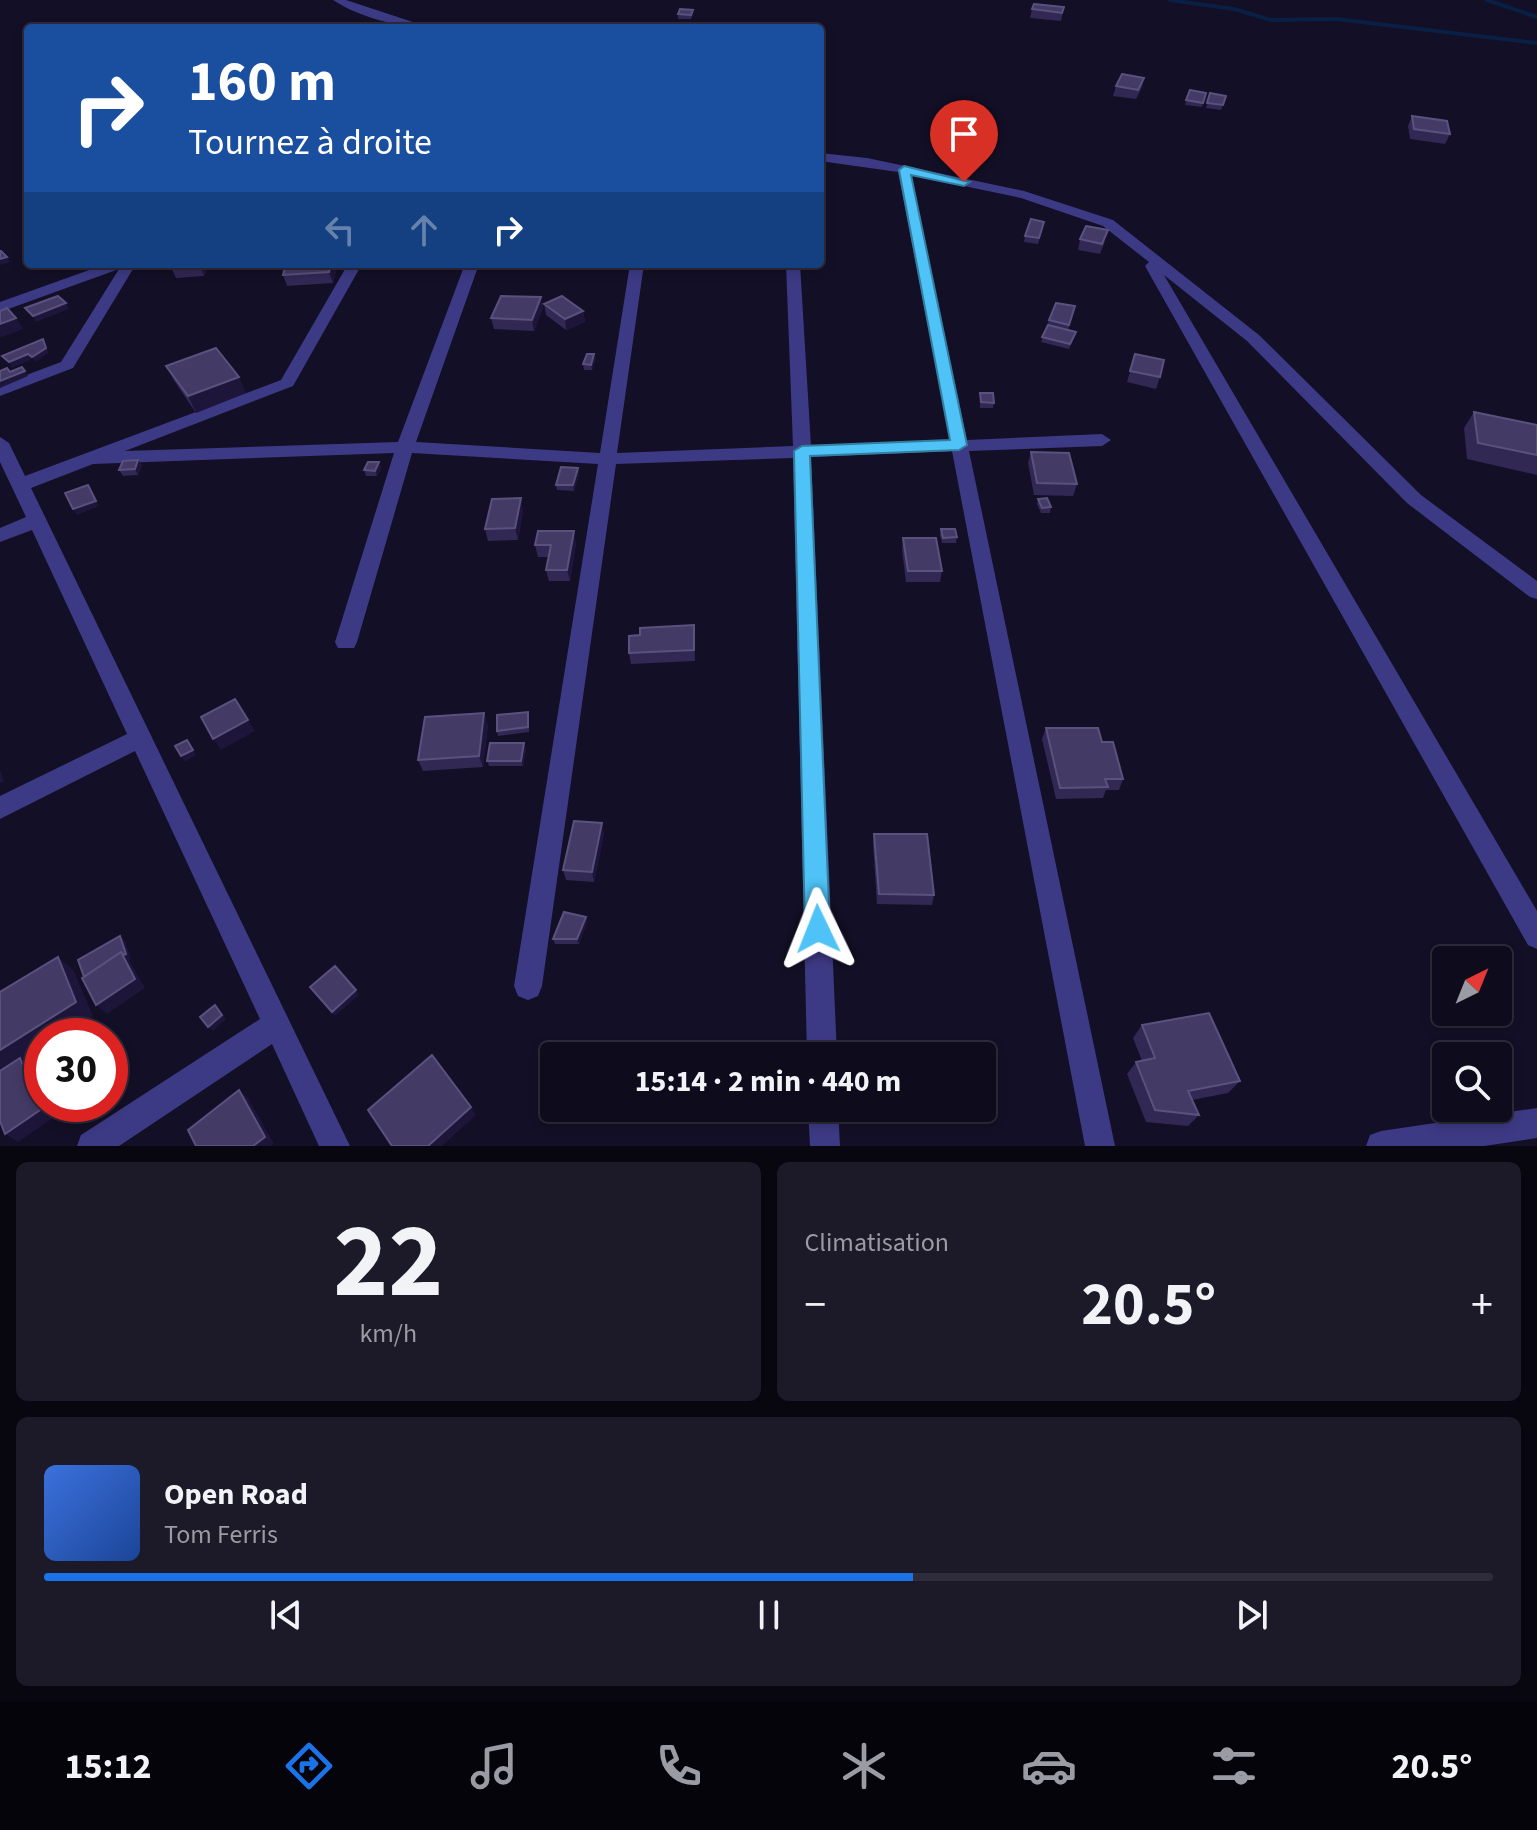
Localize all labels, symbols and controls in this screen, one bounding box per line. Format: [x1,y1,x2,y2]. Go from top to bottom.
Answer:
text: 160 m [188,43,336,122]
icon: right [56,56,160,160]
pin [930,100,998,182]
icon: arrive [942,112,986,156]
text: Tournez à droite [188,117,432,168]
icon: left [318,208,362,252]
icon: ahead [402,208,446,252]
icon: right [486,208,530,252]
position arrow [776,887,860,971]
north arrow [1432,946,1512,1026]
map controls [1432,946,1512,1122]
speed limit sign: 30 [24,1018,128,1122]
button: search [1432,1042,1512,1122]
text: 15:14 · 2 min · 440 m [635,1060,901,1103]
text: 22 [333,1189,443,1337]
text: Climatisation [805,1224,949,1261]
text: 20.5° [1081,1263,1216,1348]
text: − [805,1274,826,1337]
text: + [1471,1274,1493,1337]
text: km/h [359,1315,417,1352]
text: Open Road [164,1473,308,1516]
text: Tom Ferris [164,1516,278,1553]
icon: previous [264,1593,308,1637]
icon: pause [747,1593,791,1637]
icon: next [1230,1593,1274,1637]
icon: directions [281,1738,337,1794]
icon: music [466,1738,522,1794]
icon: phone [651,1738,707,1794]
icon: climate [836,1738,892,1794]
icon: car [1021,1738,1077,1794]
icon: filters [1206,1738,1262,1794]
text: 15:12 [65,1741,151,1792]
text: 20.5° [1391,1741,1472,1792]

